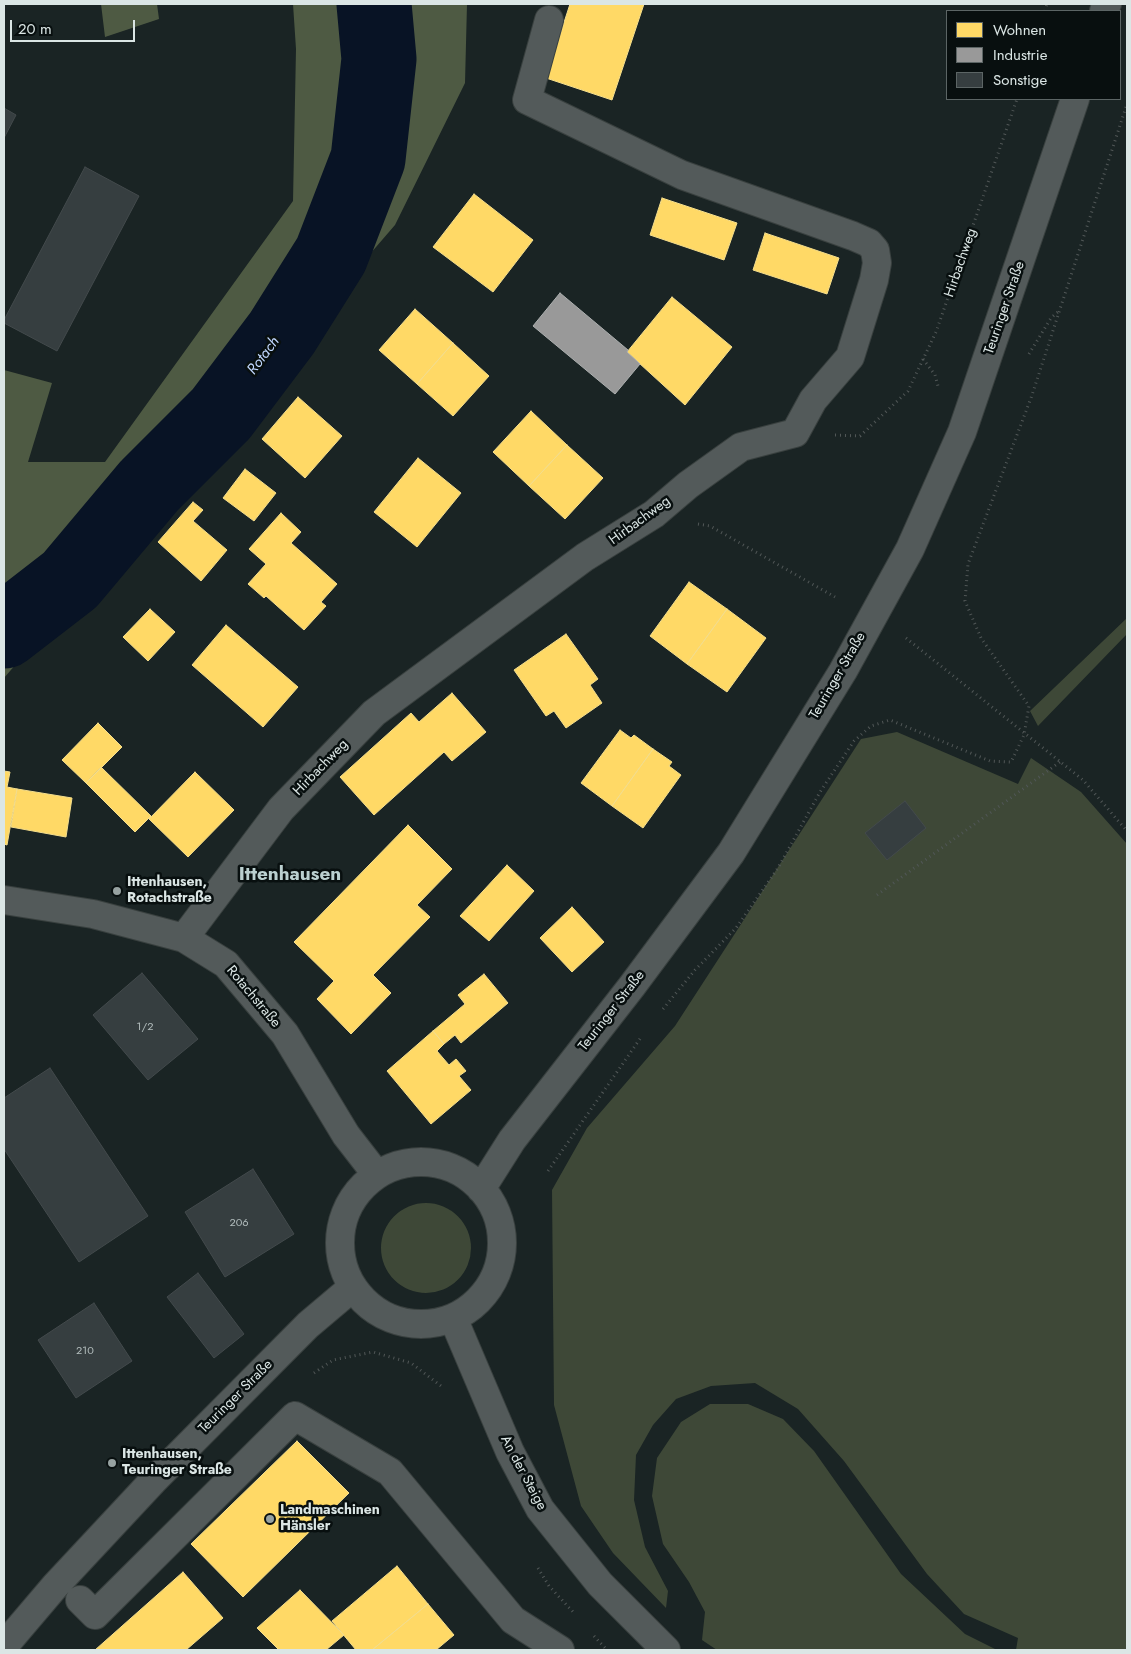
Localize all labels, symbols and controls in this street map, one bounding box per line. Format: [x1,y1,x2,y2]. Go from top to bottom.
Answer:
scale bar [12,10,138,42]
legend [946,10,1121,100]
text: 20 m [18,18,52,40]
text: Wohnen [993,19,1046,41]
text: Industrie [993,44,1047,66]
text: Sonstige [993,69,1047,91]
street label: Hirbachweg [941,226,981,300]
street label: Teuringer Straße [981,259,1029,357]
water label: Rotach [244,334,284,378]
street label: Hirbachweg [606,493,674,549]
street label: Teuringer Straße [806,630,870,722]
street label: Hirbachweg [290,736,352,800]
district label: Ittenhausen [239,864,341,886]
place label: Ittenhausen, Rotachstraße [127,875,212,908]
marker: Ittenhausen, Rotachstraße [111,885,123,897]
street label: Rotachstraße [222,963,284,1031]
street label: Teuringer Straße [575,967,649,1055]
house number: 1/2 [137,1020,153,1034]
house number: 206 [229,1216,249,1230]
house number: 210 [76,1344,94,1358]
street label: Teuringer Straße [196,1357,276,1437]
street label: An der Steige [496,1433,550,1513]
place label: Ittenhausen, Teuringer Straße [122,1447,232,1480]
marker: Ittenhausen, Teuringer Straße [106,1457,118,1469]
place label: Landmaschinen Hänsler [280,1503,380,1535]
marker: Landmaschinen Hänsler [264,1513,276,1525]

